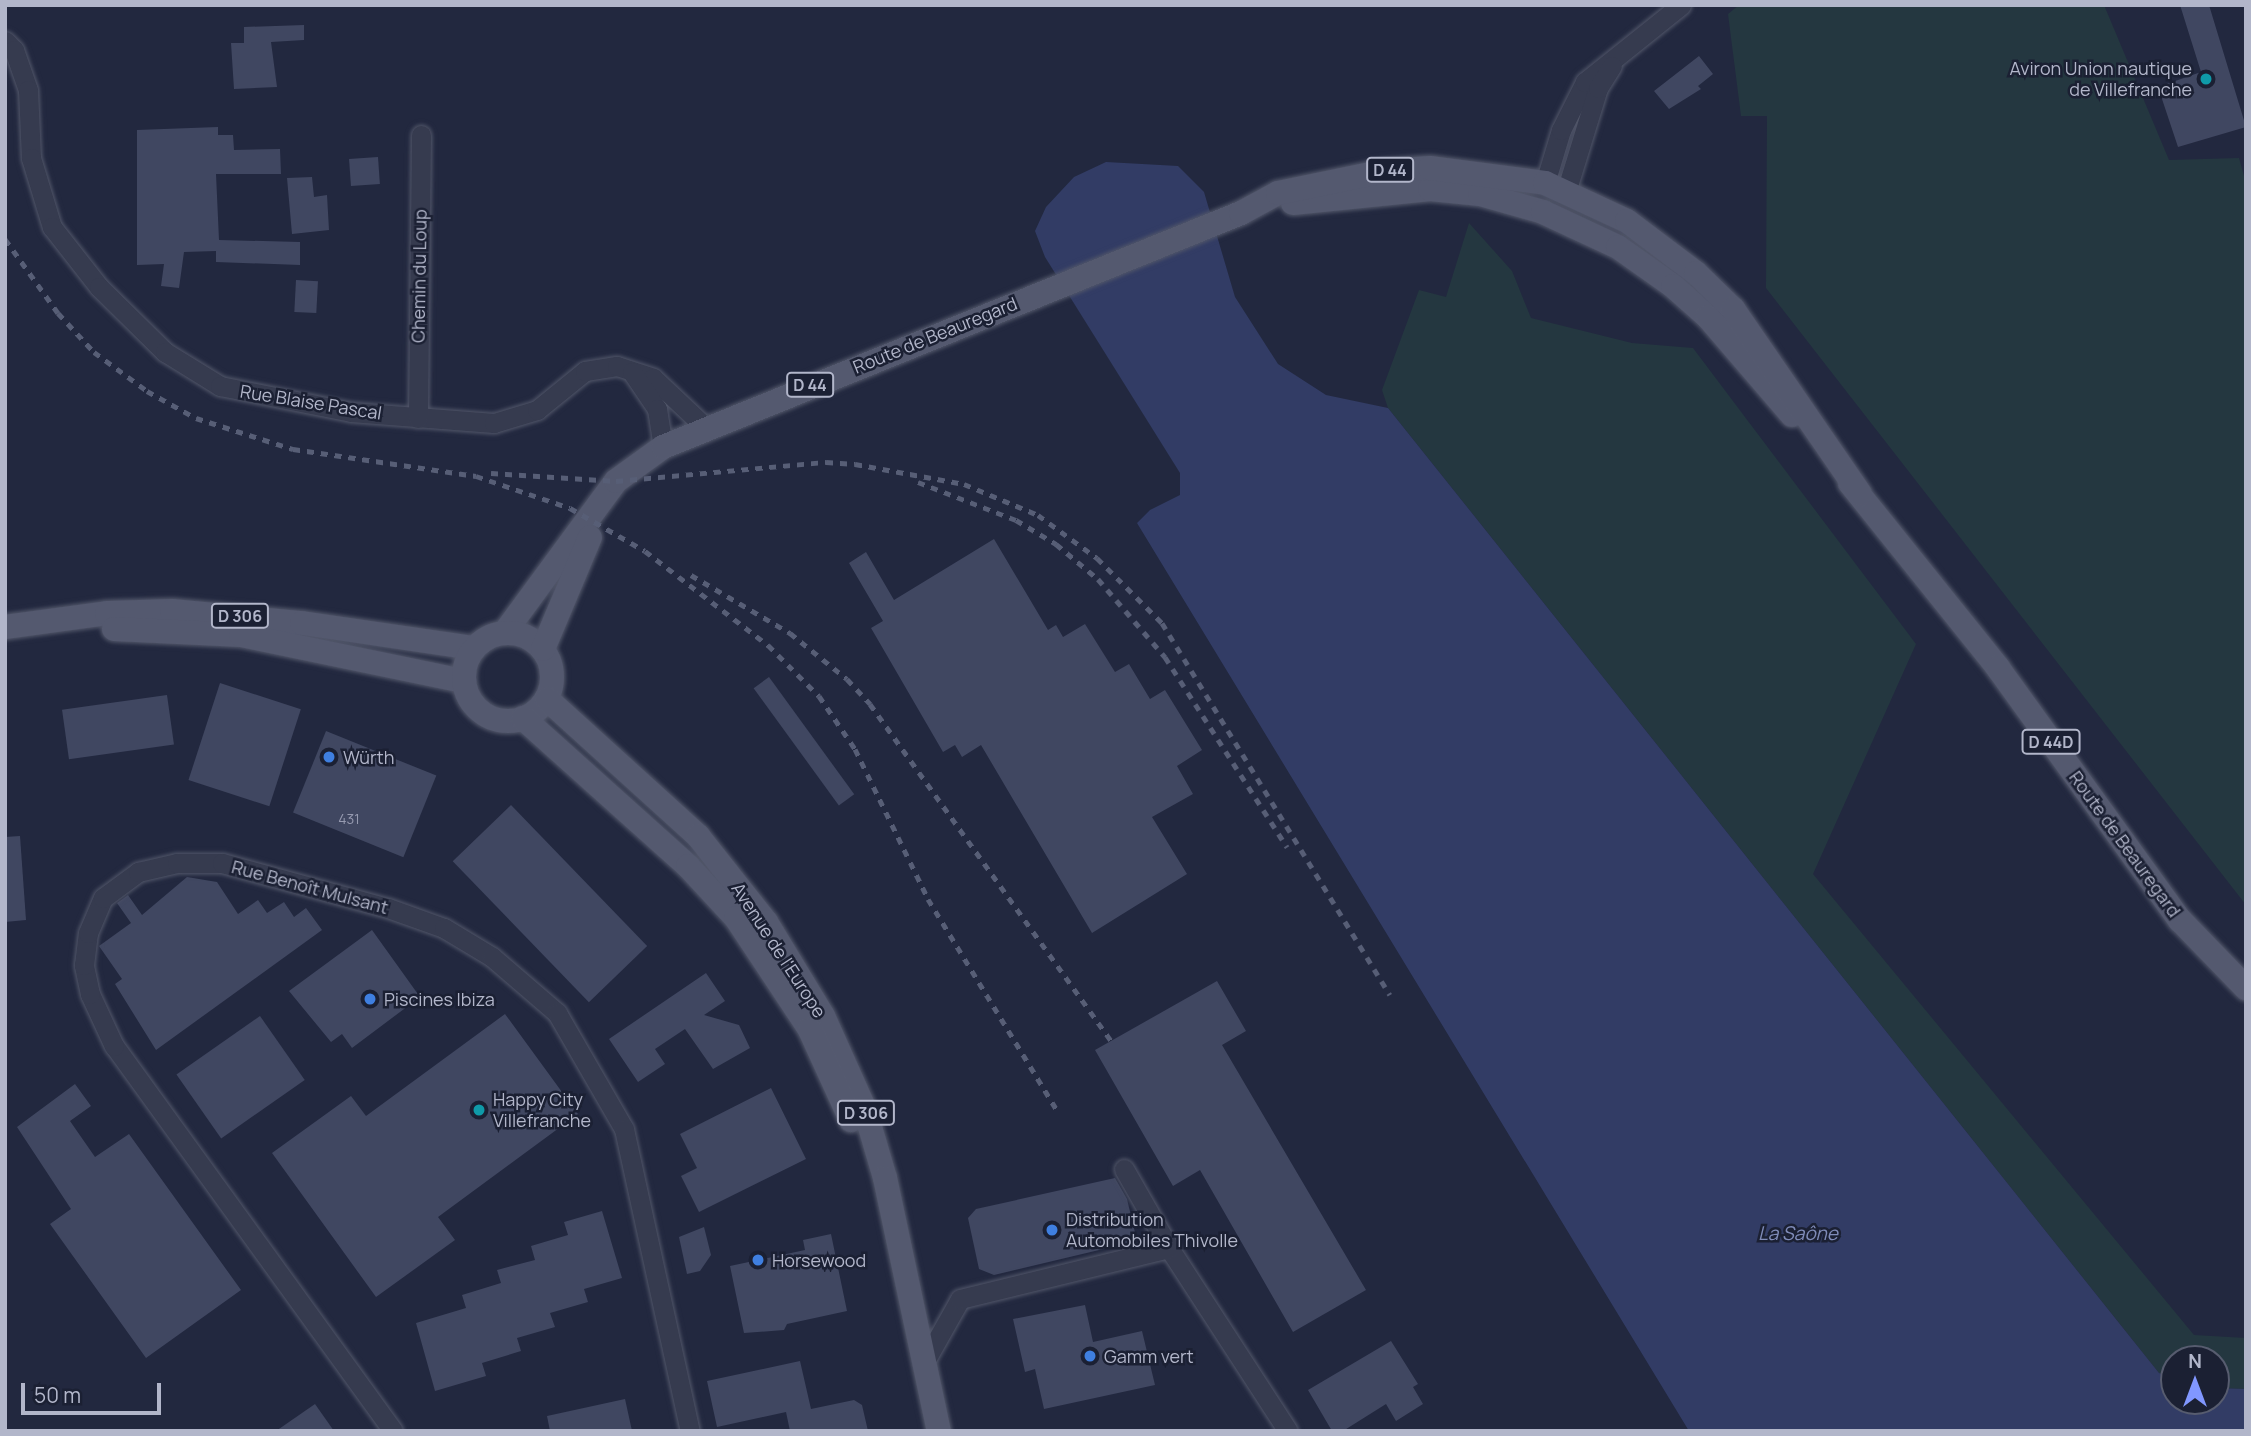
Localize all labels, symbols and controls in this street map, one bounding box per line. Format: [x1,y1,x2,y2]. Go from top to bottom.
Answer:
place label: Aviron Union nautique de Villefranche [2010,58,2192,100]
marker: Aviron Union nautique de Villefranche [2198,71,2214,87]
road number: D 44 [1366,158,1414,182]
street label: Chemin du Loup [407,209,431,343]
street label: Route de Beauregard [850,292,1020,378]
road number: D 44 [786,372,834,398]
street label: Rue Blaise Pascal [239,380,383,424]
road number: D 306 [210,604,270,628]
road number: D 44D [2021,730,2081,754]
place label: Würth [343,746,394,768]
marker: Würth [321,749,337,765]
street label: Route de Beauregard [2065,767,2185,921]
house number: 431 [338,811,360,827]
street label: Rue Benoît Mulsant [229,856,391,918]
street label: Avenue de l'Europe [727,878,831,1022]
place label: Piscines Ibiza [384,988,495,1010]
marker: Piscines Ibiza [362,991,378,1007]
place label: Happy City Villefranche [493,1089,591,1132]
road number: D 306 [836,1100,896,1126]
marker: Happy City Villefranche [471,1102,487,1118]
place label: Distribution Automobiles Thivolle [1066,1209,1238,1252]
marker: Distribution Automobiles Thivolle [1044,1222,1060,1238]
water label: La Saône [1758,1223,1838,1245]
place label: Horsewood [772,1249,866,1271]
marker: Horsewood [750,1252,766,1268]
place label: Gamm vert [1104,1345,1194,1367]
north arrow [2160,1345,2230,1415]
marker: Gamm vert [1082,1348,1098,1364]
text: N [2188,1348,2202,1374]
scale bar [24,1370,164,1414]
text: 50 m [34,1381,81,1409]

